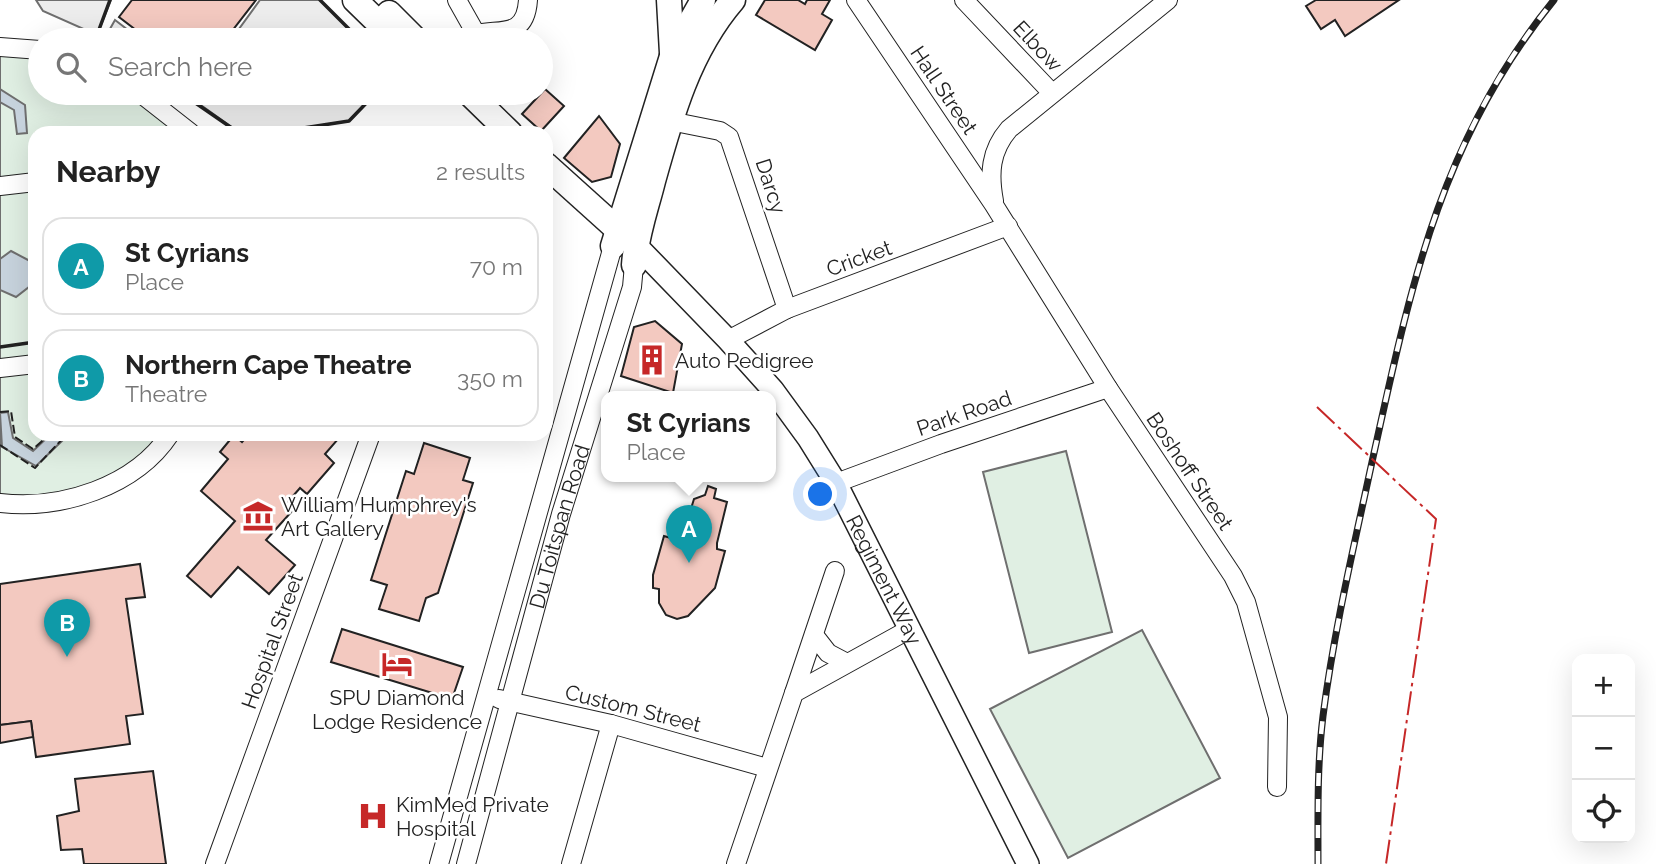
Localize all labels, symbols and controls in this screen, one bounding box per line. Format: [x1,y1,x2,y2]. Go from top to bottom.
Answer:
street label: Elbow [1008,15,1068,77]
search box [28,28,553,105]
street label: Hall Street [905,41,983,139]
icon: search [52,48,90,86]
text: Search here [108,52,252,82]
text: Nearby [56,154,160,189]
street label: Darcy [750,155,792,217]
text: 2 results [436,158,525,185]
street label: Cricket [823,235,895,281]
text: St Cyrians [125,238,249,268]
text: A [73,253,89,280]
text: 70 m [470,253,523,280]
text: Place [125,268,184,295]
building icon: Auto Pedigree [635,343,669,377]
place label: Auto Pedigree [675,348,814,373]
text: Northern Cape Theatre [125,350,412,380]
text: B [73,365,89,392]
text: 350 m [457,365,523,392]
text: Theatre [125,380,207,407]
street label: Park Road [913,385,1015,441]
popup [601,391,776,482]
street label: Boshoff Street [1141,407,1239,535]
text: St Cyrians [626,408,751,438]
text: Place [626,438,686,465]
street label: Du Toitspan Road [523,442,594,611]
your location [803,477,837,511]
place label: William Humphrey's Art Gallery [281,492,477,541]
museum icon: William Humphrey's Art Gallery [241,499,275,533]
pin: A [666,505,712,563]
street label: Regiment Way [841,510,928,649]
street label: Hospital Street [236,570,308,712]
pin: B [44,599,90,657]
hotel icon: SPU Diamond Lodge Residence [380,647,414,681]
map controls [1572,654,1635,843]
button: + [1572,654,1635,717]
street label: Custom Street [562,679,704,737]
place label: SPU Diamond Lodge Residence [312,685,482,734]
button: − [1572,717,1635,780]
button: locate [1572,780,1635,843]
place label: KimMed Private Hospital [396,792,549,841]
hospital icon: KimMed Private Hospital [356,799,390,833]

